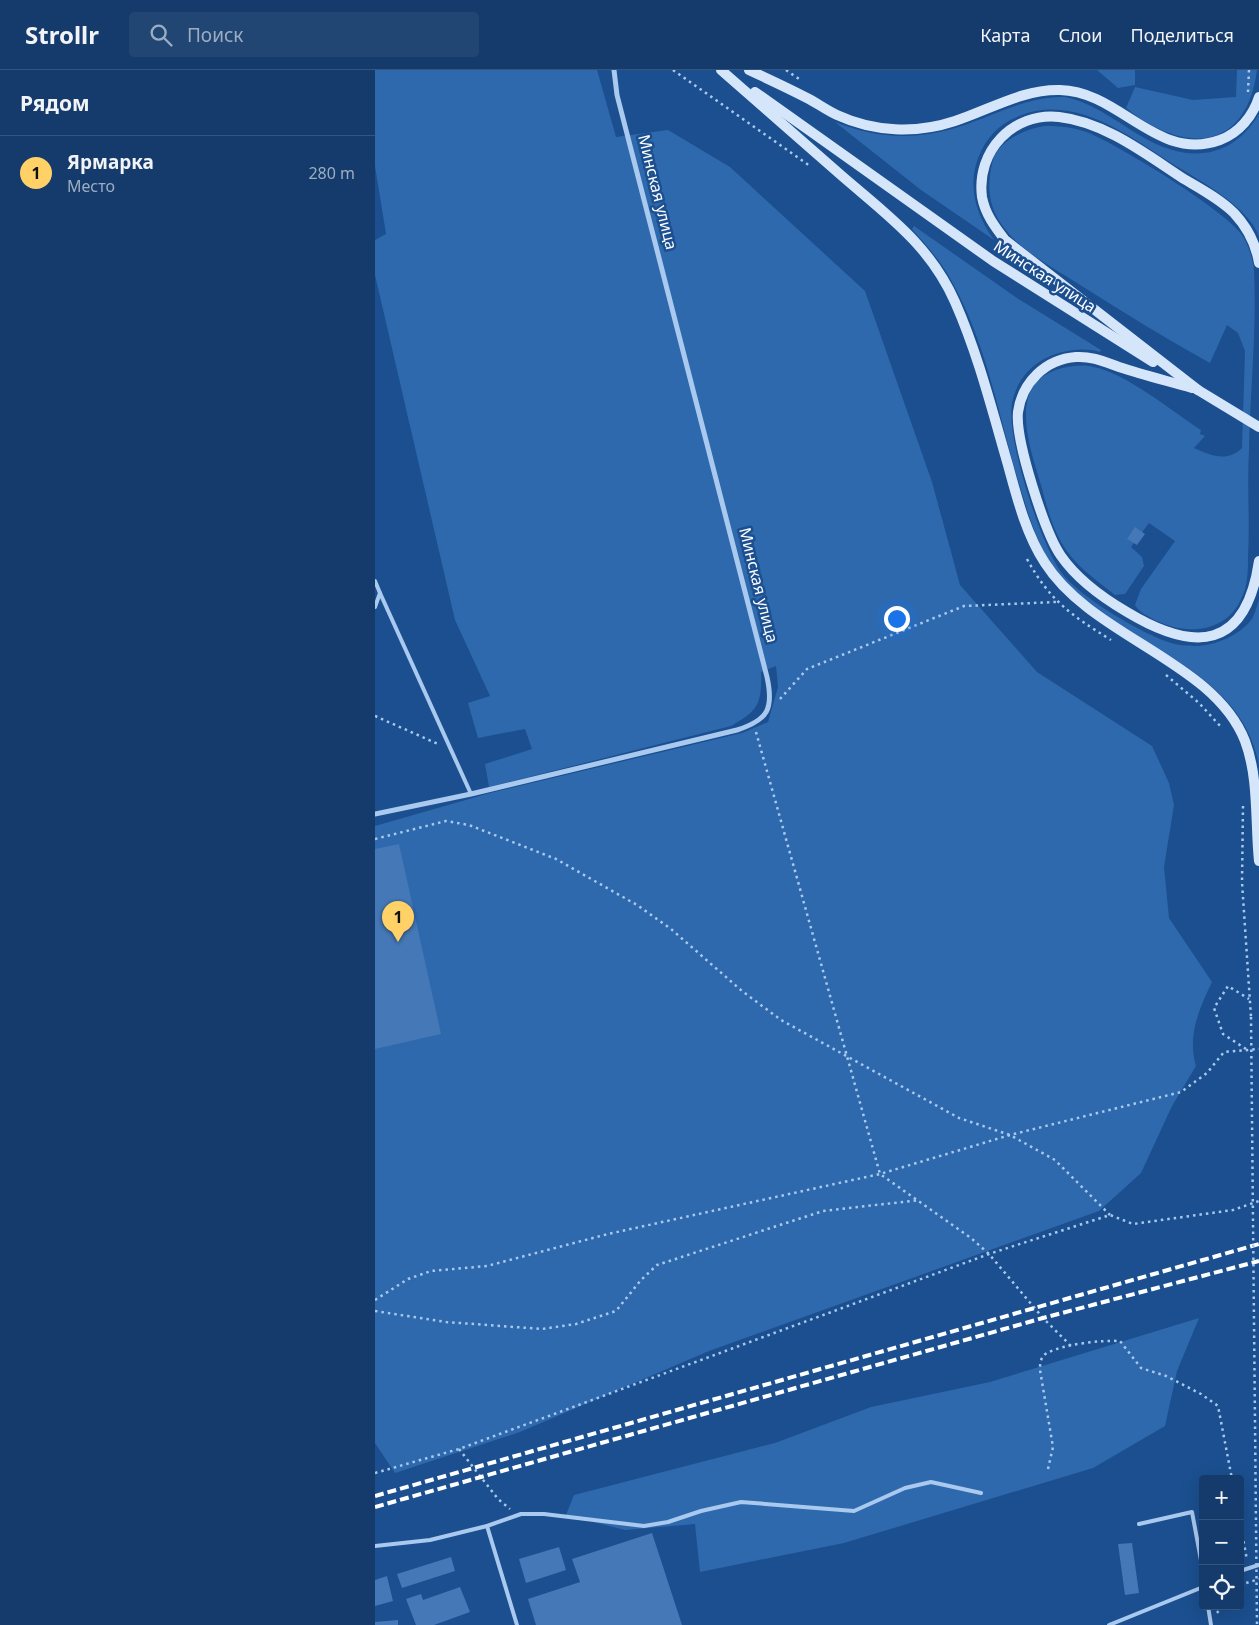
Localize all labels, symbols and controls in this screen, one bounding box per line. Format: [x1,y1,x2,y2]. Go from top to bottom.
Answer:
search box [129,12,479,57]
text: Strollr [25,18,99,51]
icon: search [147,21,175,49]
text: Поиск [187,22,243,48]
text: Карта [980,23,1030,47]
text: Слои [1058,23,1102,47]
text: Поделиться [1130,23,1234,47]
text: Рядом [20,89,90,117]
street label: Минская улица [633,132,683,252]
text: Ярмарка [67,149,154,175]
text: 1 [31,162,41,184]
text: 280 m [308,162,355,184]
text: Место [67,175,115,197]
street label: Минская улица [990,235,1100,317]
street label: Минская улица [734,525,784,645]
your location [884,606,910,632]
pin: 1 [382,901,414,942]
map controls [1199,1475,1244,1610]
button: + [1199,1475,1244,1520]
button: − [1199,1520,1244,1565]
button: locate [1199,1565,1244,1610]

